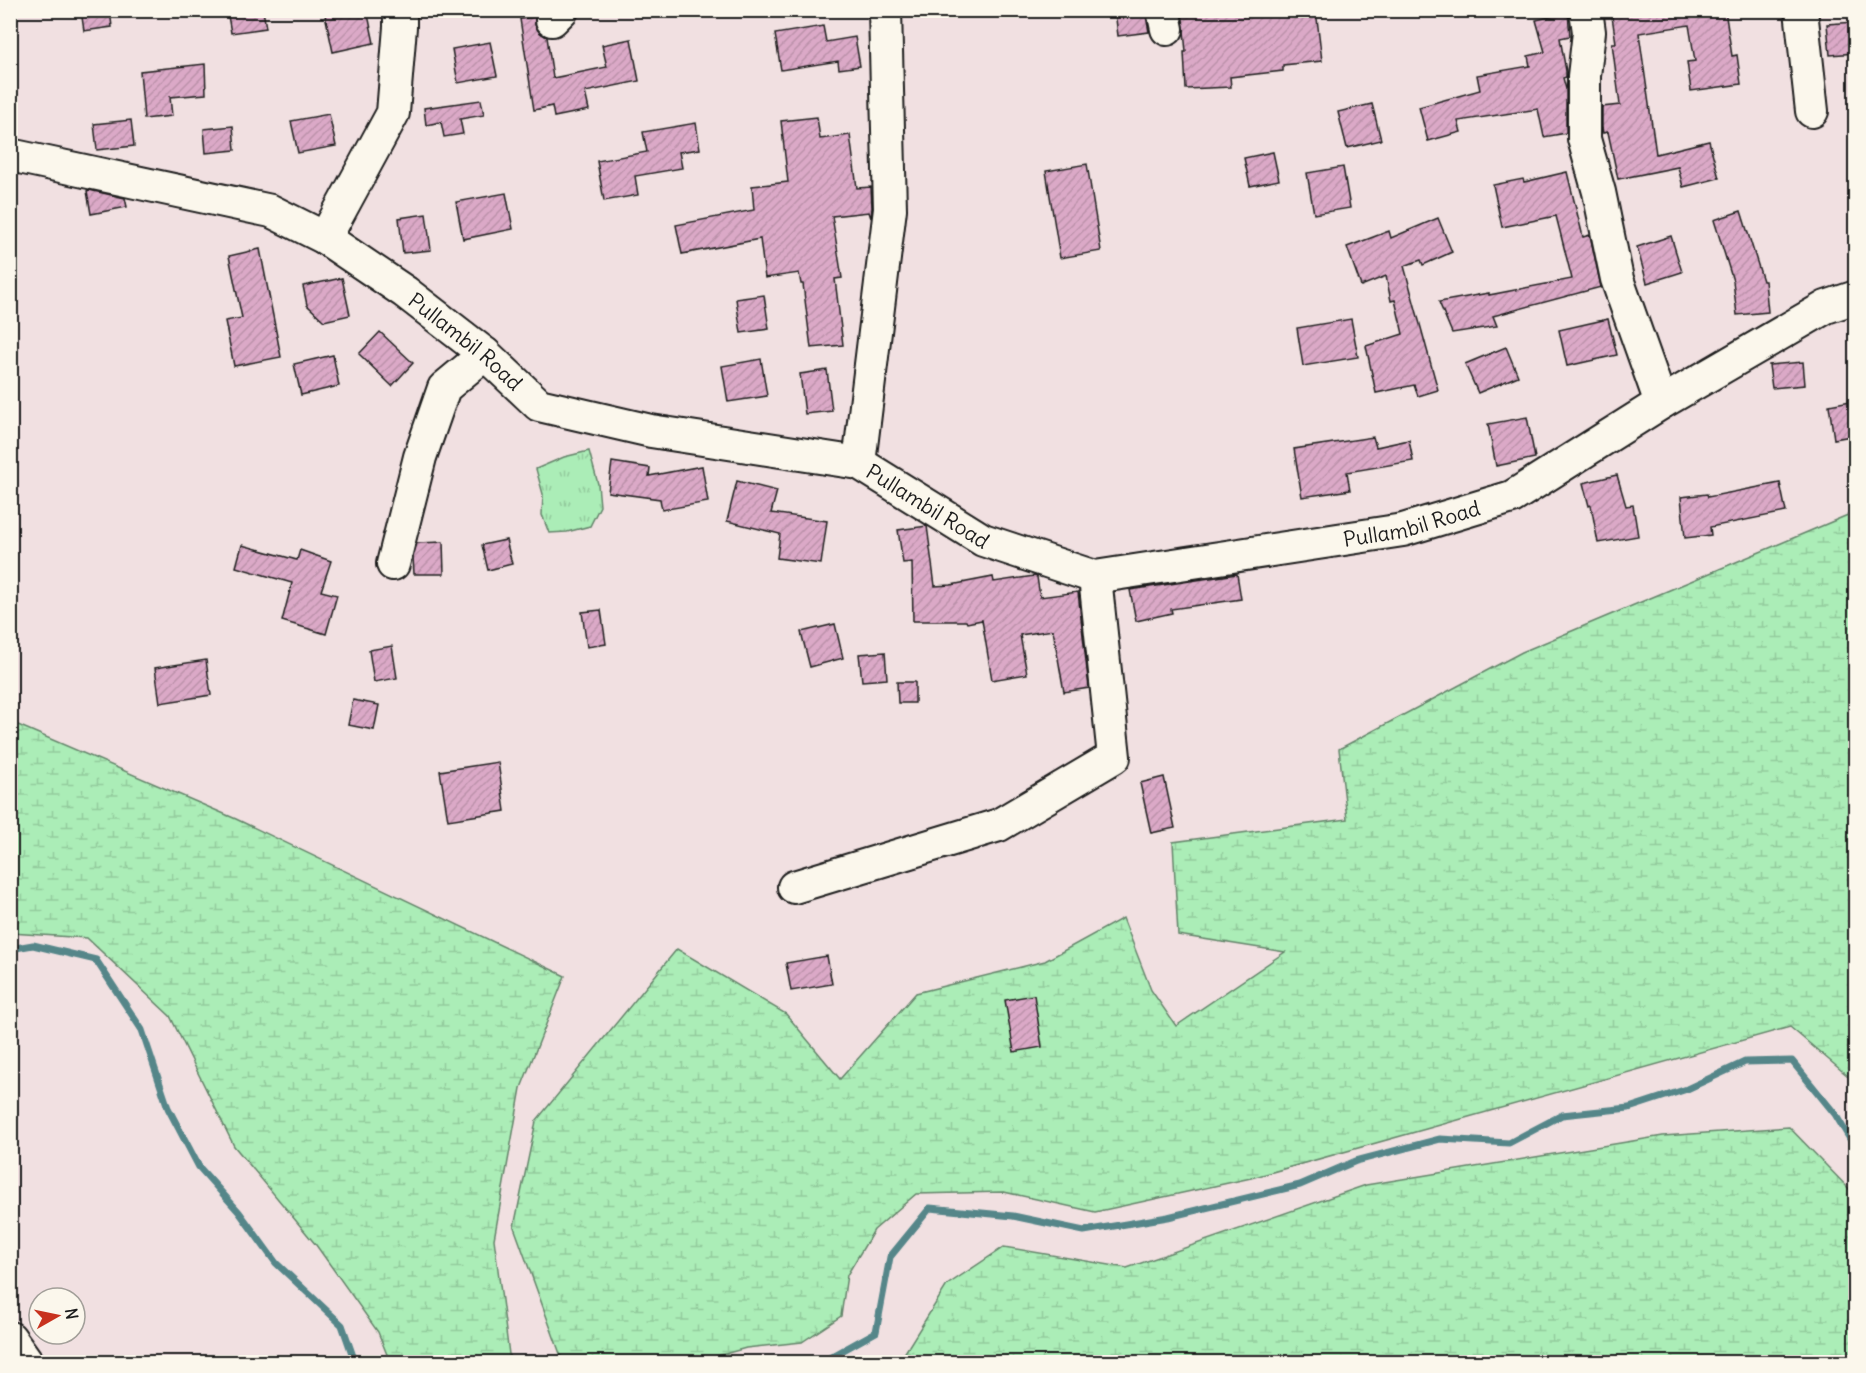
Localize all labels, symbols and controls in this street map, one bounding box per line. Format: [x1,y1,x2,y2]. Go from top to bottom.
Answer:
street label: Pullambil Road [403,286,528,396]
street label: Pullambil Road [861,457,995,554]
street label: Pullambil Road [1341,494,1483,552]
north arrow [27,1286,87,1346]
text: N [61,1307,83,1321]

